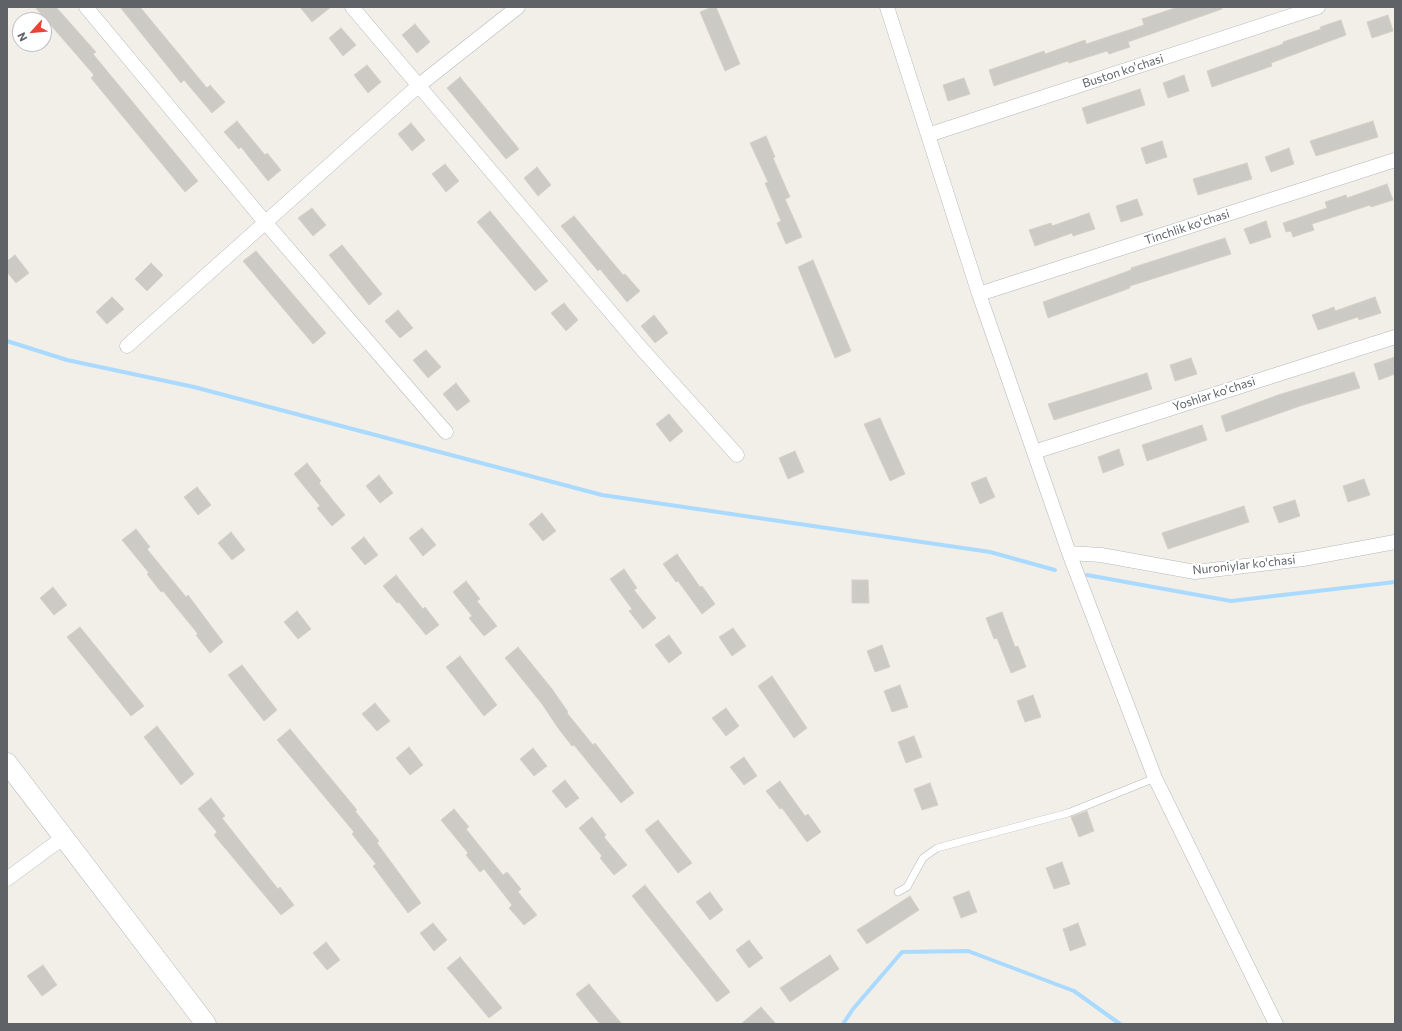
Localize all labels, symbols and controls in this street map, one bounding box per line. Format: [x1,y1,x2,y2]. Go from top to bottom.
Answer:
north arrow [12,12,52,52]
text: N [14,31,29,44]
street label: Buston ko'chasi [1081,51,1165,91]
street label: Tinchlik ko'chasi [1143,206,1231,248]
street label: Yoshlar ko'chasi [1171,374,1257,414]
street label: Nuroniylar ko'chasi [1192,552,1296,578]

